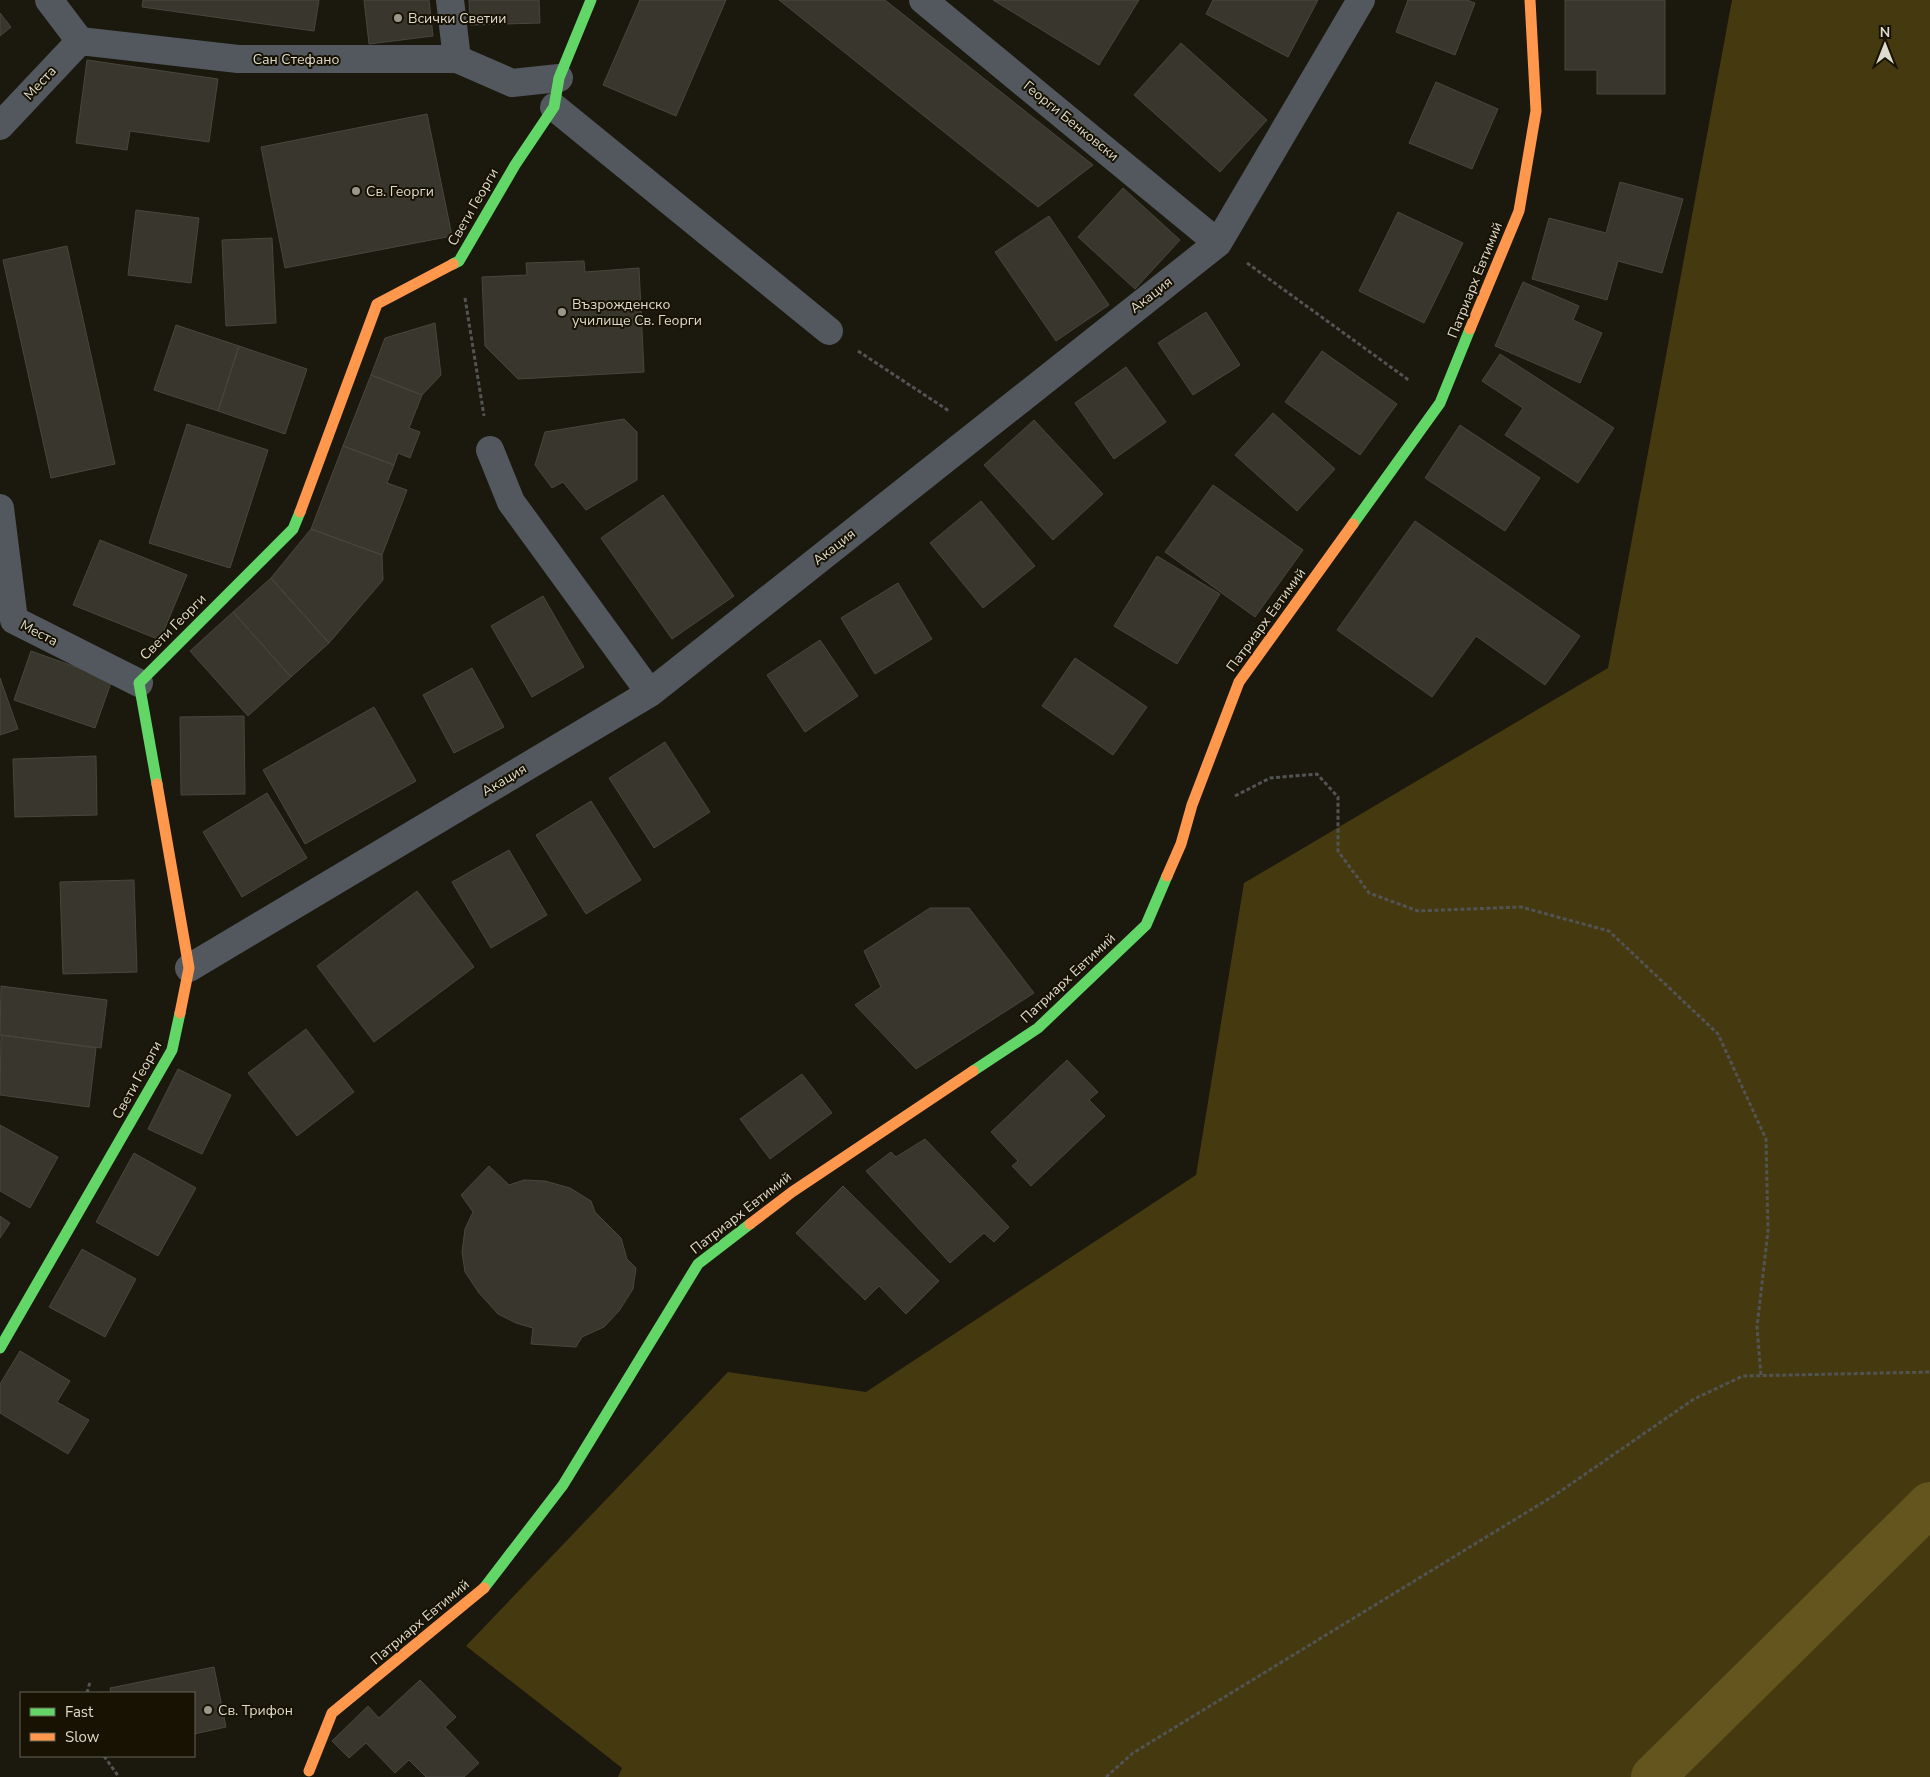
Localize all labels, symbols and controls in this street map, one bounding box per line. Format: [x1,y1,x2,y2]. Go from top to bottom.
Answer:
place label: Всички Светии [408,9,506,28]
marker: Всички Светии [392,12,404,24]
north arrow [1860,20,1910,70]
text: N [1880,23,1890,42]
street label: Сан Стефано [253,50,339,69]
street label: Места [19,62,61,104]
street label: Георги Бенковски [1019,77,1123,165]
street label: Свети Георги [443,165,503,249]
place label: Св. Георги [366,182,434,201]
marker: Св. Георги [350,185,362,197]
street label: Патриарх Евтимий [1443,219,1507,341]
street label: Акация [1126,272,1176,318]
place label: Възрожденско училище Св. Георги [572,295,702,330]
marker: Възрожденско училище Св. Георги [556,306,568,318]
street label: Акация [809,524,859,570]
street label: Патриарх Евтимий [1222,564,1310,676]
street label: Свети Георги [136,590,210,664]
street label: Места [17,615,61,651]
street label: Акация [478,759,530,801]
street label: Патриарх Евтимий [1016,929,1120,1027]
street label: Свети Георги [108,1037,166,1123]
street label: Патриарх Евтимий [686,1167,796,1259]
street label: Патриарх Евтимий [367,1575,473,1669]
legend [20,1692,195,1757]
place label: Св. Трифон [218,1701,293,1720]
text: Fast [65,1702,94,1722]
marker: Св. Трифон [202,1704,214,1716]
text: Slow [65,1727,100,1747]

